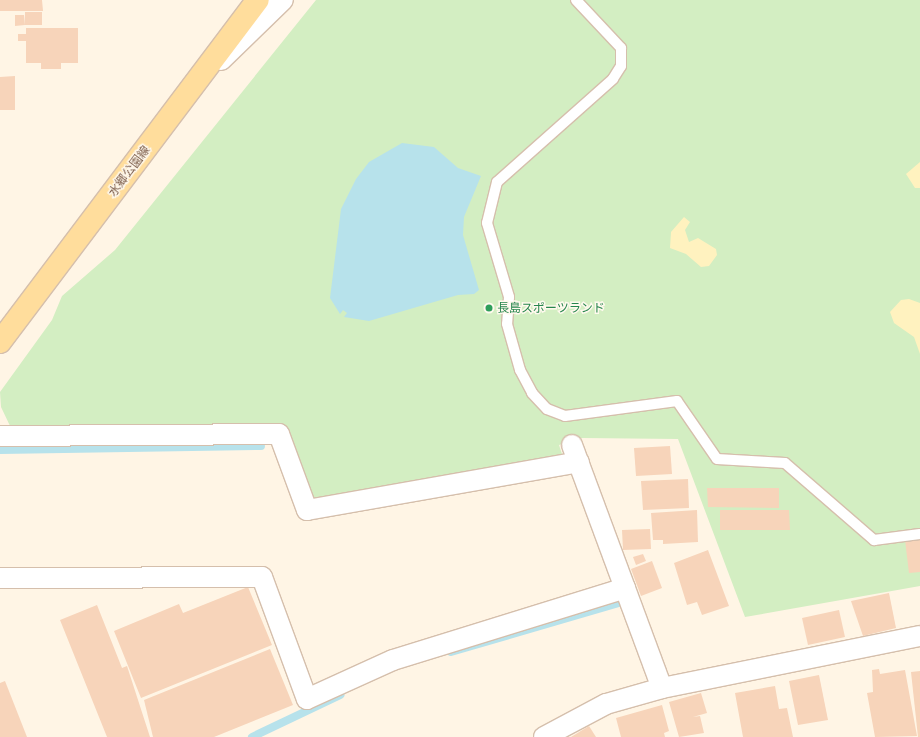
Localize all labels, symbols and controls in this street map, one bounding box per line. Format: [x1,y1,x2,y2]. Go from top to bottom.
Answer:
street label: 水郷公園線 [105,143,153,199]
place label: 長島スポーツランド [497,301,605,315]
marker: 長島スポーツランド [484,303,494,313]

